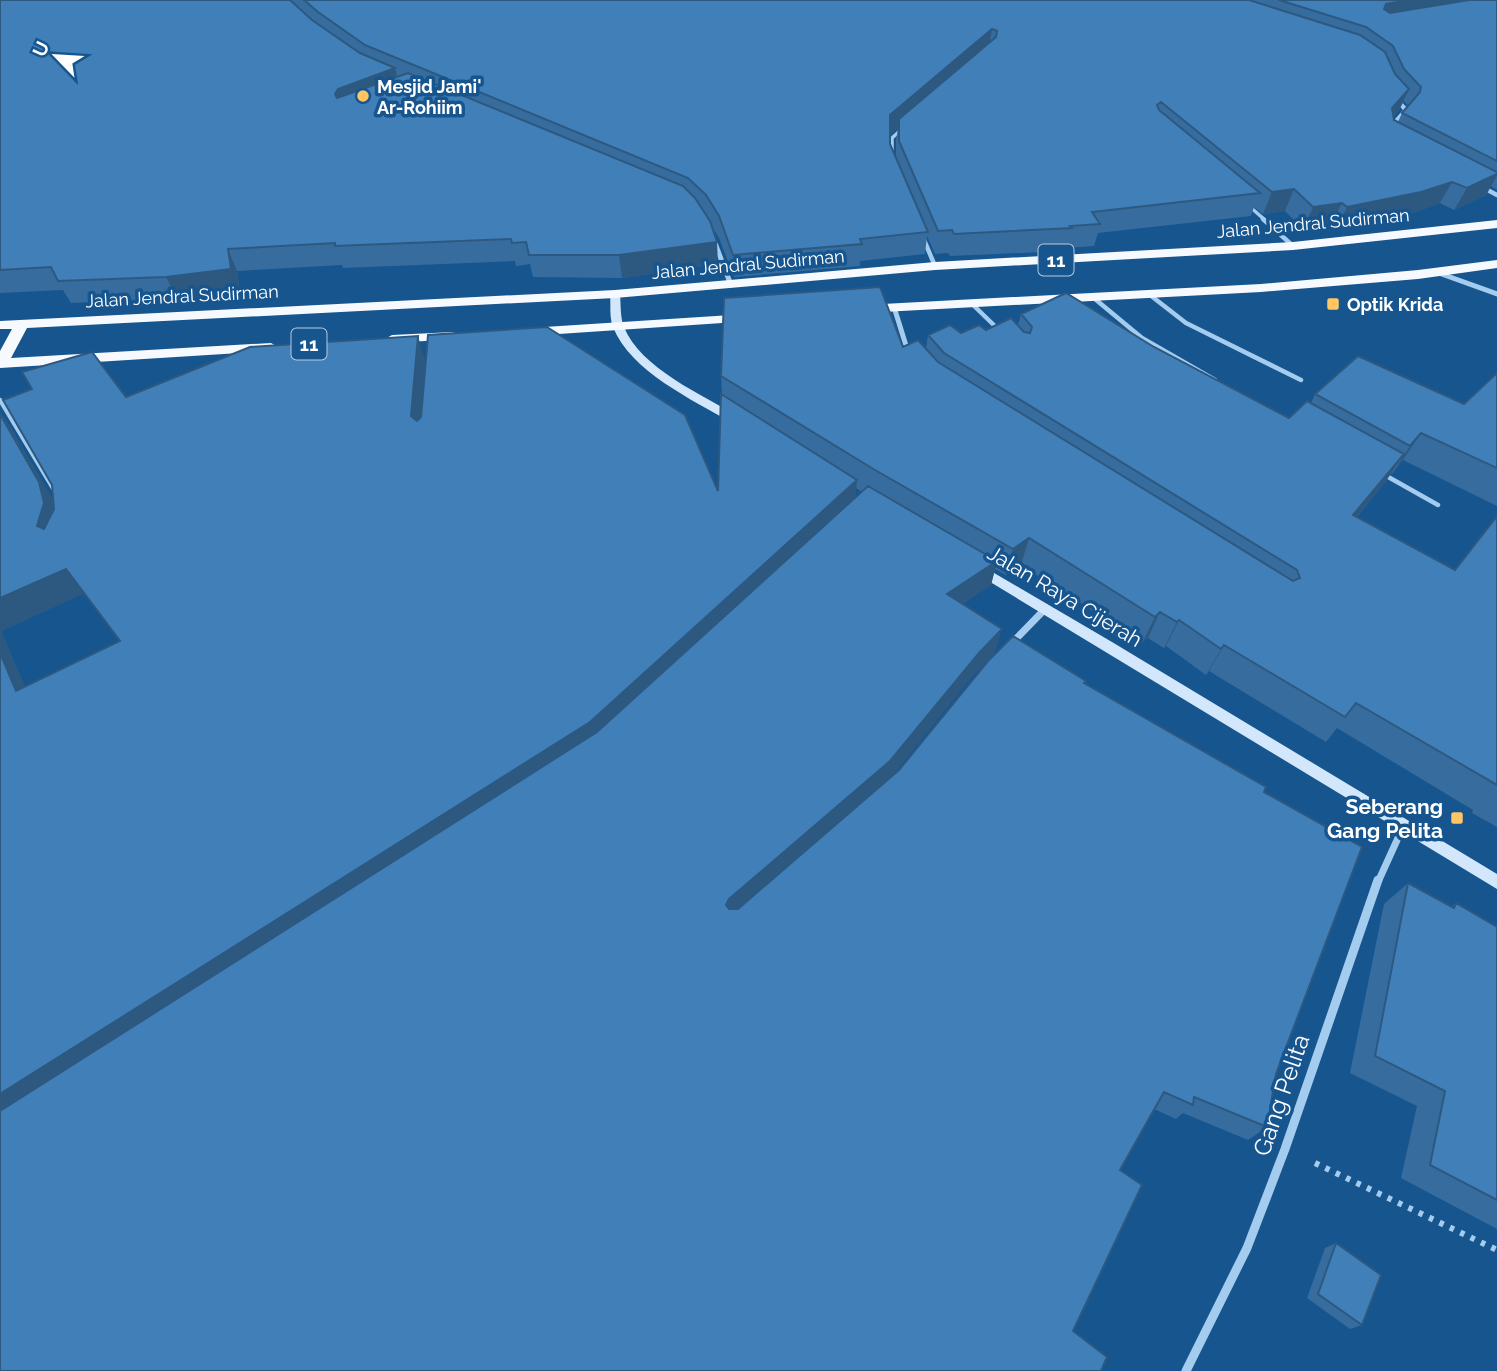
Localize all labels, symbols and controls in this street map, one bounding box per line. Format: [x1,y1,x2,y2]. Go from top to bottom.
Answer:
north arrow [21,21,91,91]
text: U [28,38,54,60]
place label: Mesjid Jami' Ar-Rohiim [377,76,481,118]
marker: Mesjid Jami' Ar-Rohiim [355,88,371,104]
street label: Jalan Jendral Sudirman [1216,204,1410,242]
road number: 11 [1038,244,1074,276]
street label: Jalan Jendral Sudirman [651,245,845,283]
street label: Jalan Jendral Sudirman [85,280,279,312]
place label: Optik Krida [1347,294,1443,315]
marker: Optik Krida [1325,296,1341,312]
road number: 11 [292,328,326,360]
street label: Jalan Raya Cijerah [983,540,1147,652]
place label: Seberang Gang Pelita [1327,794,1443,843]
marker: Seberang Gang Pelita [1449,810,1465,826]
street label: Gang Pelita [1247,1030,1315,1160]

